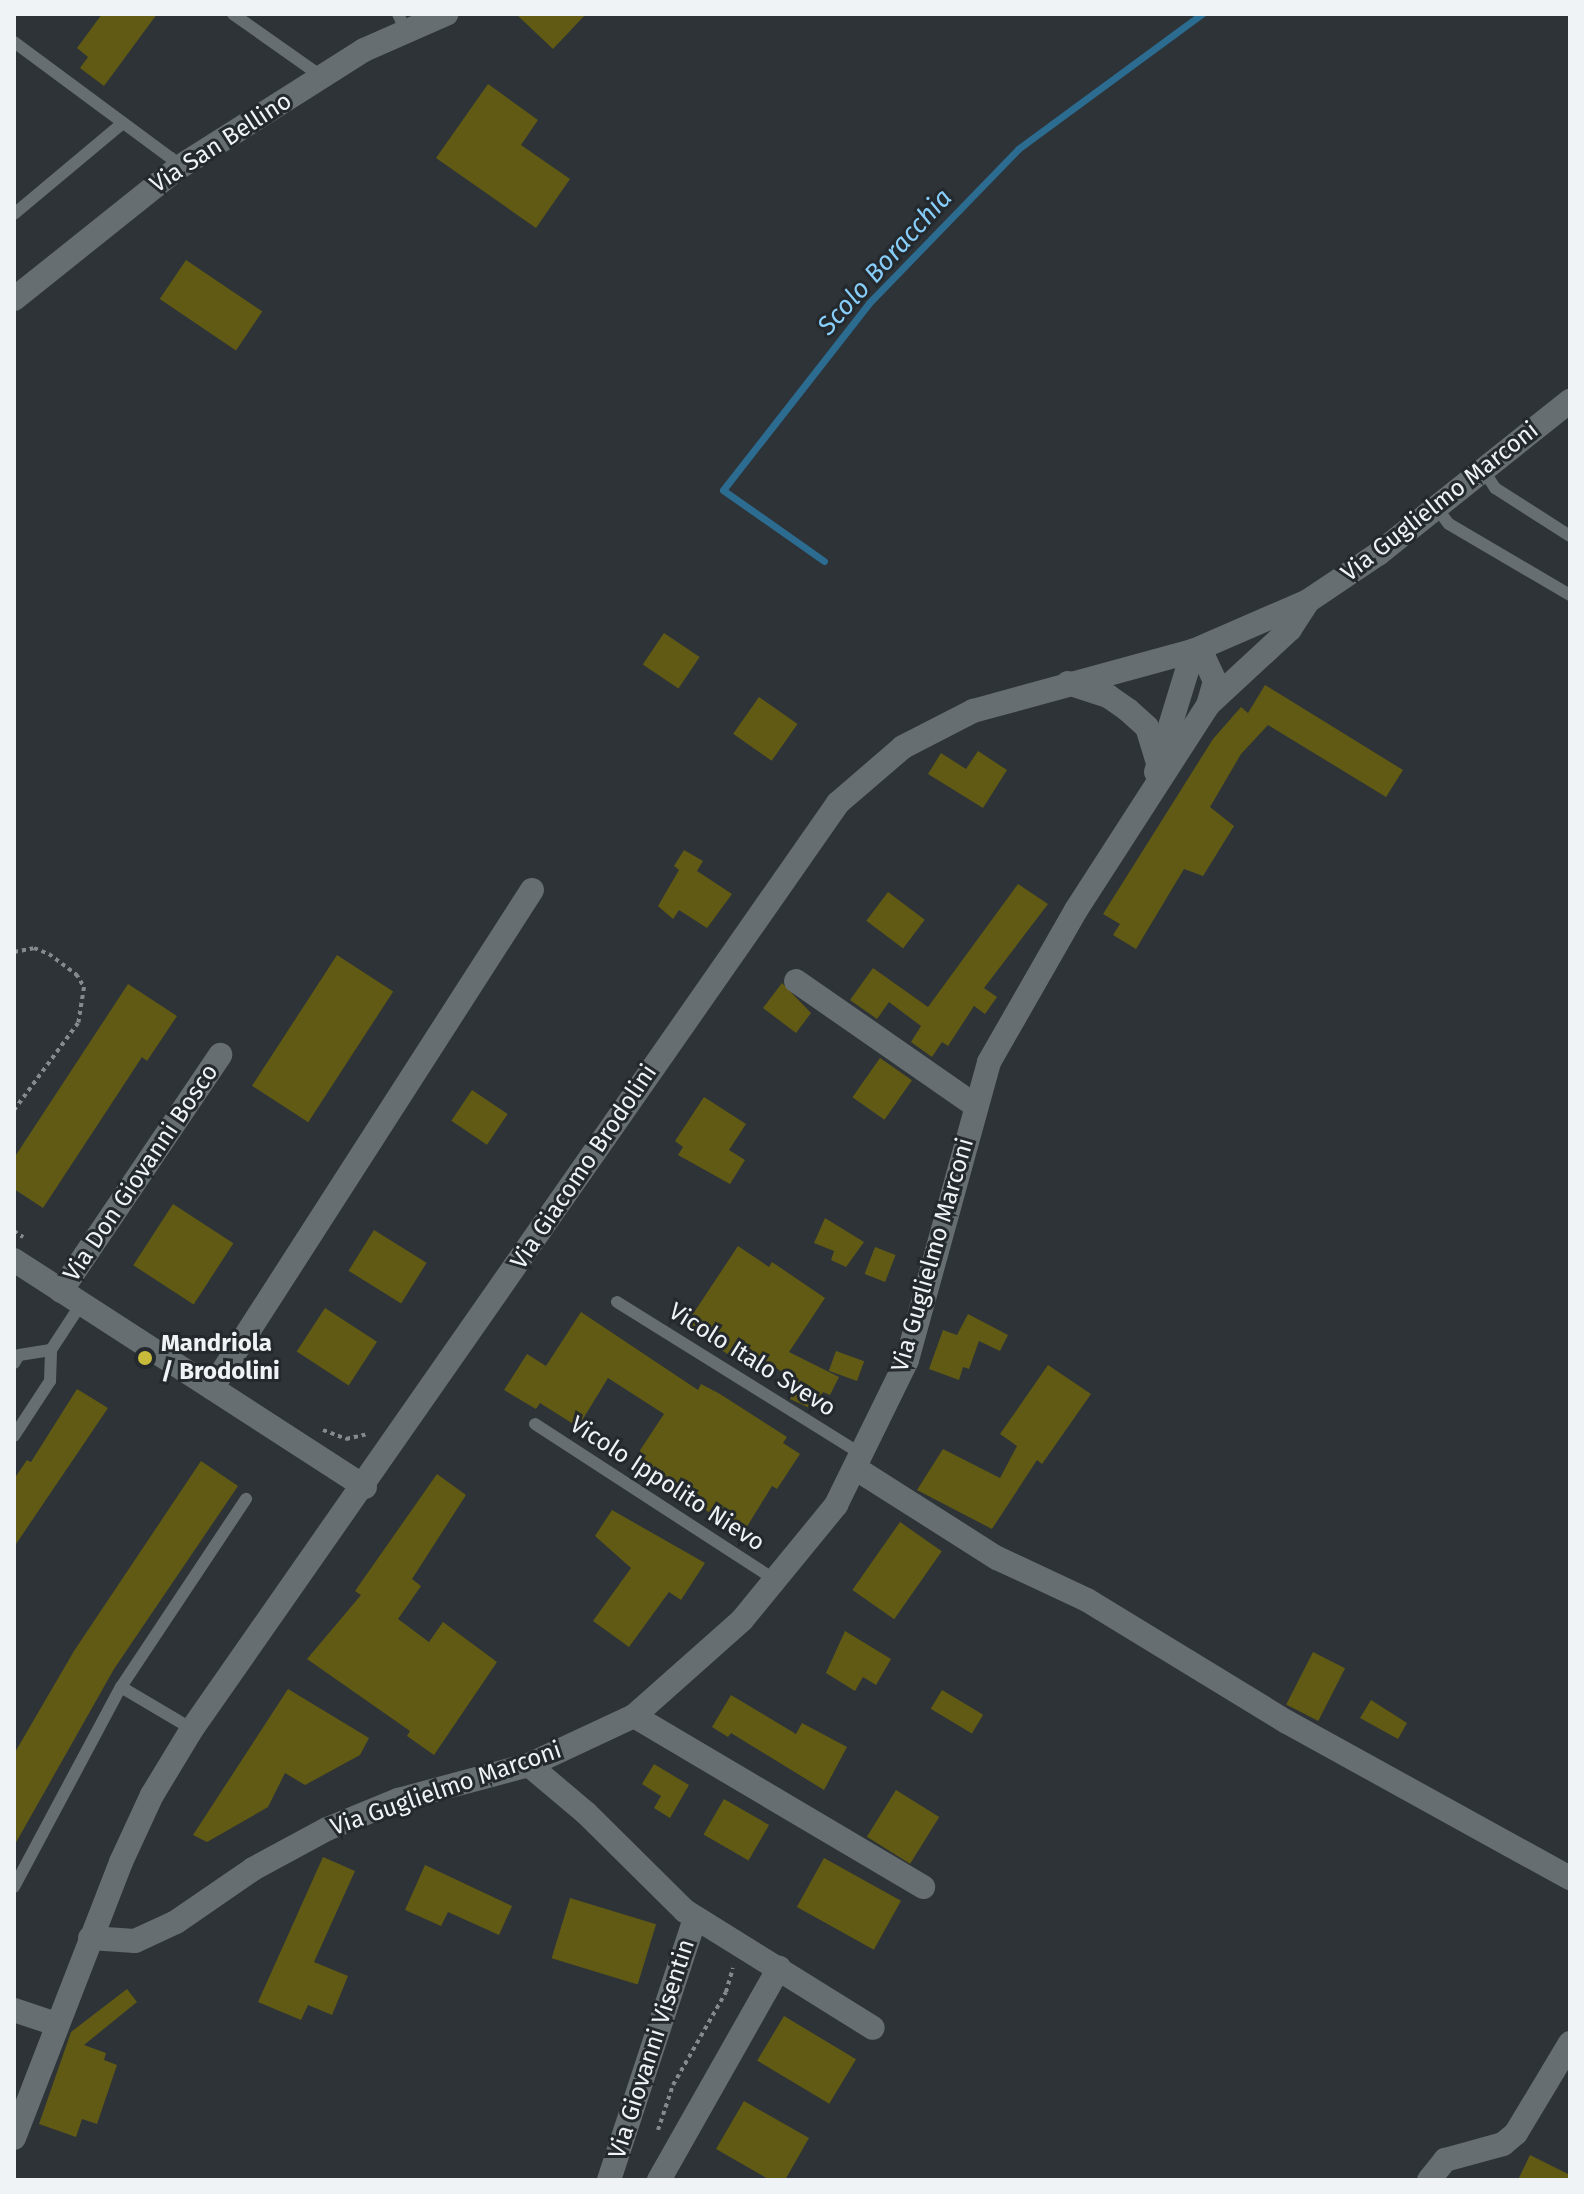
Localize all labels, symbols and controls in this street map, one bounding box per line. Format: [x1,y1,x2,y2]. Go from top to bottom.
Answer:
street label: Via San Bellino [145,87,297,199]
water label: Scolo Boracchia [811,183,959,341]
street label: Via Guglielmo Marconi [1336,416,1544,588]
street label: Via Don Giovanni Bosco [58,1059,224,1287]
street label: Via Giacomo Brodolini [505,1059,663,1275]
street label: Via Guglielmo Marconi [886,1135,980,1375]
street label: Vicolo Italo Svevo [663,1297,841,1423]
place label: Mandriola / Brodolini [161,1330,280,1386]
marker: Mandriola / Brodolini [136,1349,154,1367]
street label: Vicolo Ippolito Nievo [564,1410,770,1558]
street label: Via Guglielmo Marconi [327,1736,565,1842]
street label: Via Giovanni Visentin [603,1936,701,2162]

